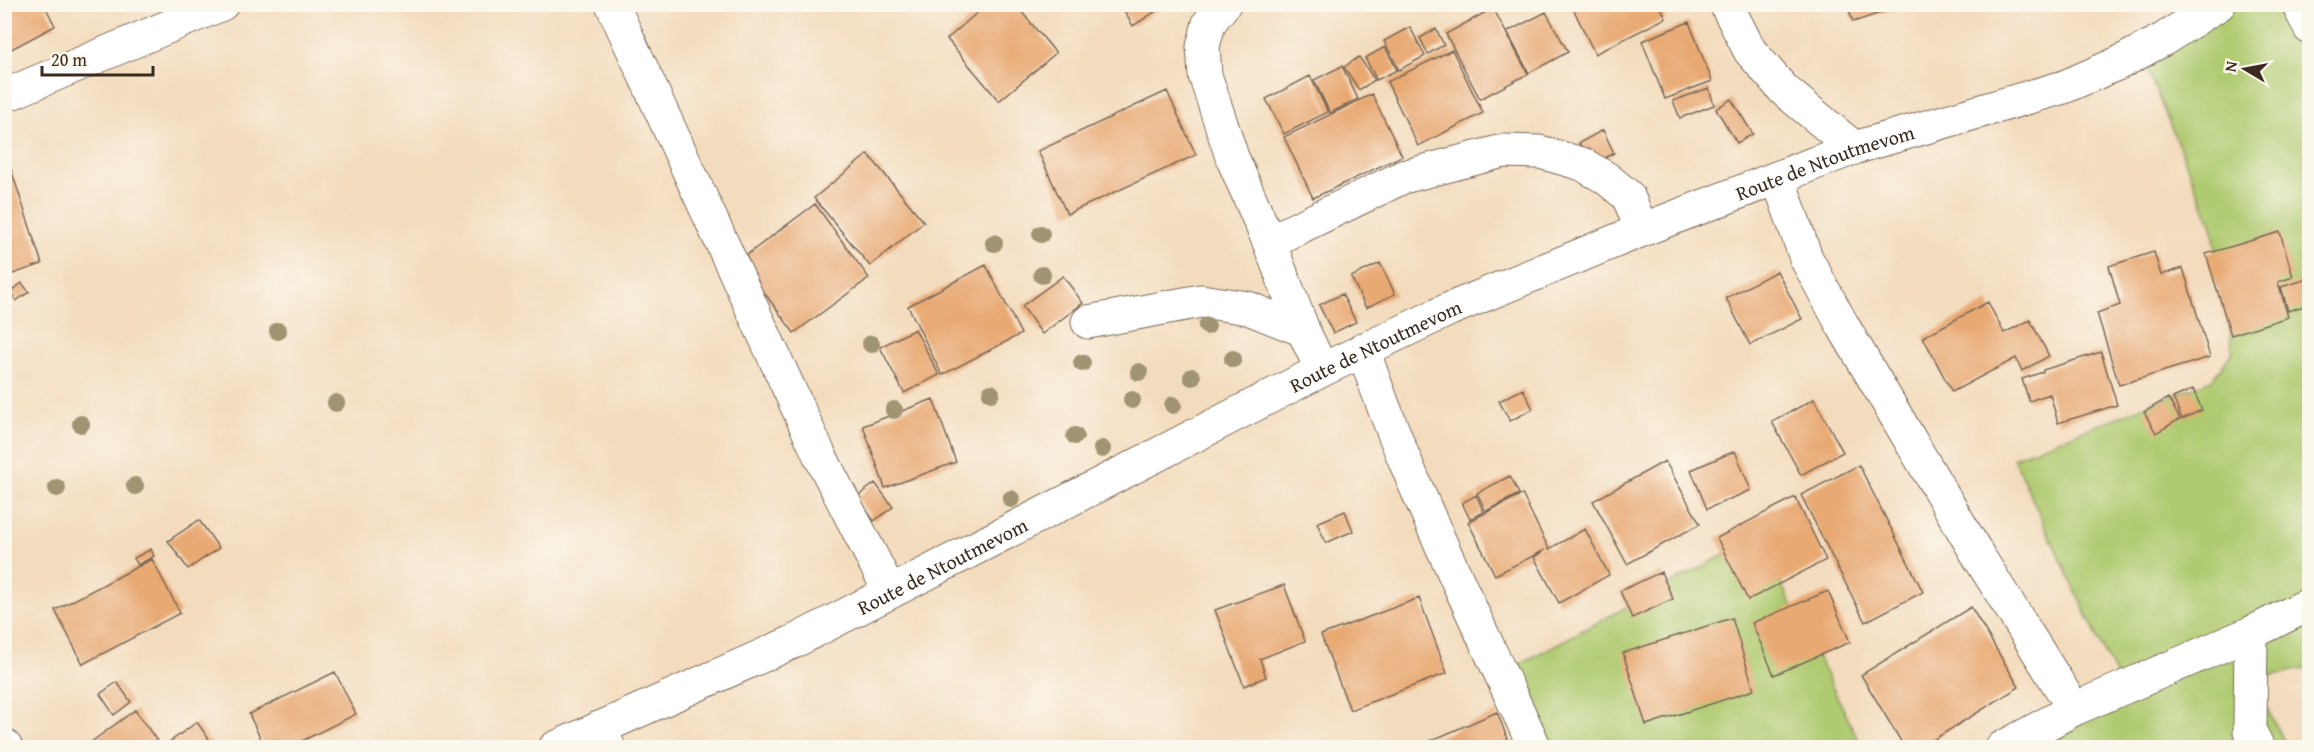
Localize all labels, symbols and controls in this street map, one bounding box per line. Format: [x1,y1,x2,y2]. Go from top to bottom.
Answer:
scale bar [42,39,153,77]
north arrow [2215,39,2275,99]
text: 20 m [51,46,87,73]
text: N [2217,59,2243,74]
street label: Route de Ntoutmevom [1731,117,1918,207]
street label: Route de Ntoutmevom [1284,291,1466,399]
street label: Route de Ntoutmevom [852,509,1033,621]

